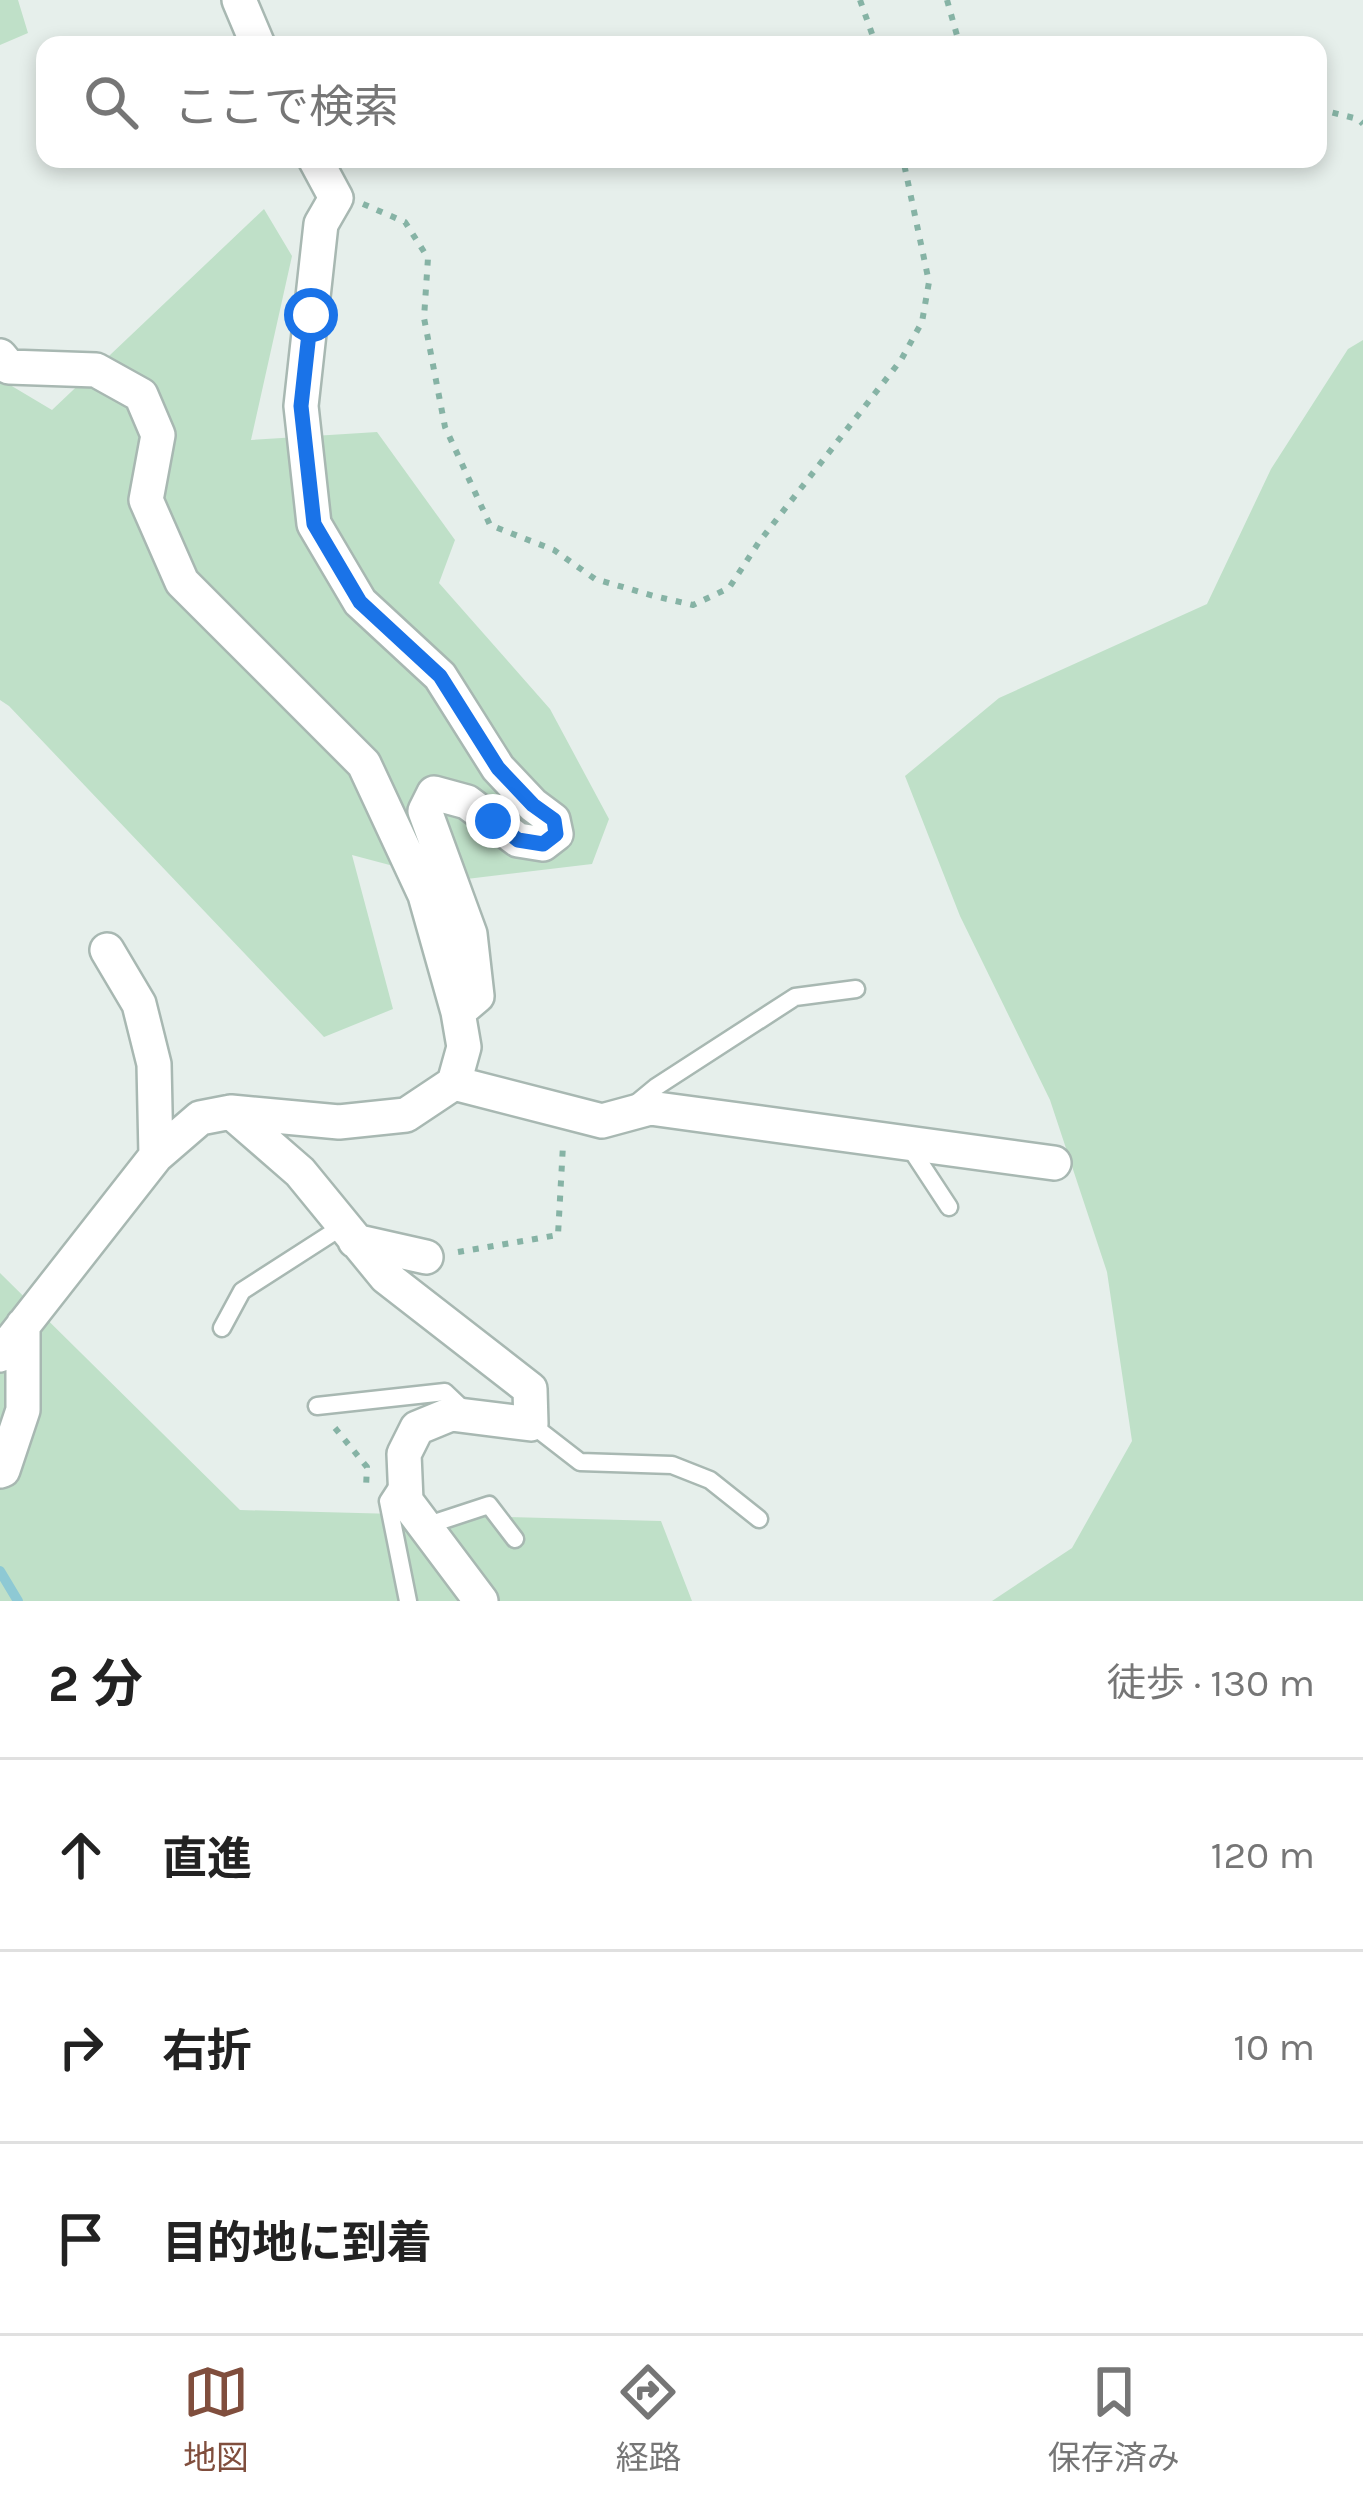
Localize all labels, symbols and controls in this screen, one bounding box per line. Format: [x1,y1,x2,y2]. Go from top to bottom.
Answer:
search box [36,36,1327,168]
icon: search [78,69,144,135]
text: ここで検索 [174,81,399,133]
route start [284,288,338,342]
route end [466,794,520,848]
text: 2 分 [48,1654,143,1714]
text: 徒歩 · 130 m [1107,1660,1315,1706]
icon: ahead [48,1822,114,1888]
text: 120 m [1211,1832,1315,1878]
text: 直進 [162,1833,252,1885]
icon: right [48,2014,114,2080]
text: 10 m [1233,2024,1315,2070]
text: 右折 [162,2025,252,2077]
icon: arrive [48,2206,114,2272]
text: 目的地に到着 [162,2217,432,2269]
tab: 地図 [183,2359,249,2479]
tab: 経路 [615,2359,681,2479]
tab: 保存済み [1048,2359,1180,2479]

